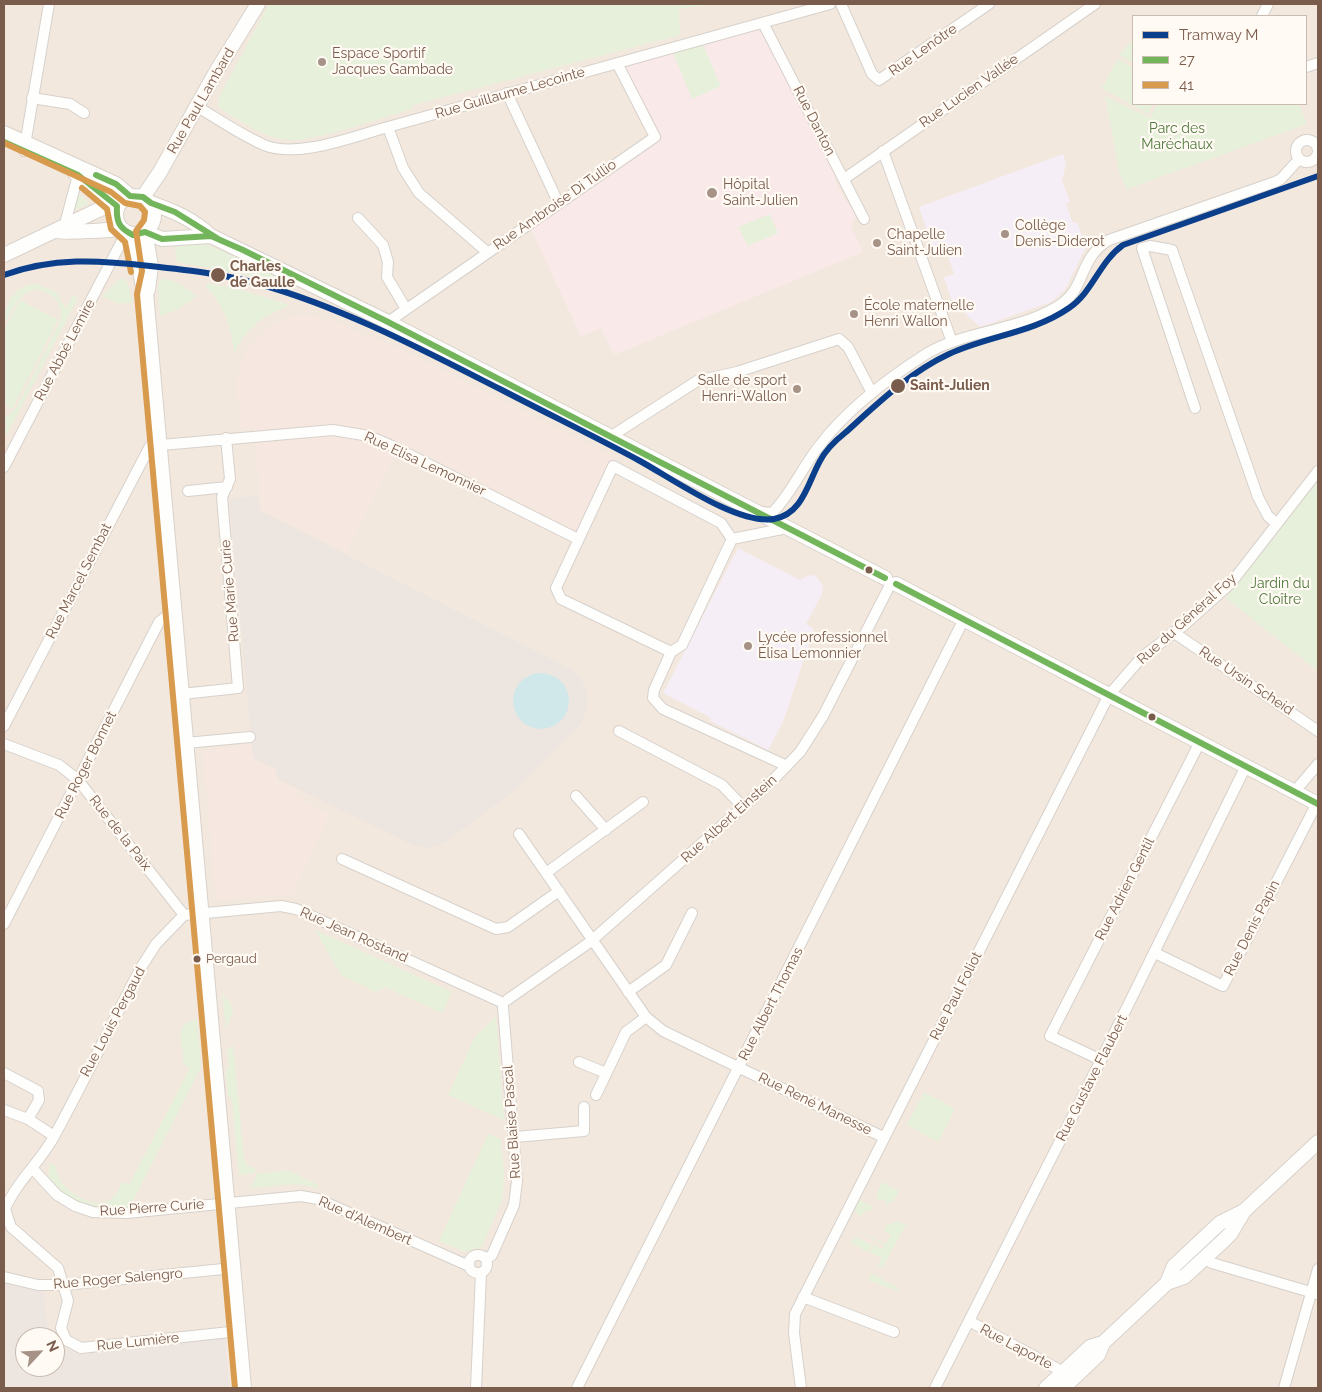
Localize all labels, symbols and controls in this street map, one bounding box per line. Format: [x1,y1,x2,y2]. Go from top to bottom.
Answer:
legend [1132,15,1307,105]
street label: Rue Lenôtre [886,20,960,80]
text: Tramway M [1179,26,1259,44]
street label: Rue Paul Lambard [164,45,238,157]
place label: Espace Sportif Jacques Gambade [332,46,453,78]
street label: Rue Lucien Vallée [916,51,1022,131]
text: 27 [1179,51,1195,69]
marker: Espace Sportif Jacques Gambade [316,56,328,68]
street label: Rue Guillaume Lecointe [433,64,587,122]
text: 41 [1179,76,1194,94]
street label: Rue Danton [789,83,839,159]
park label: Parc des Maréchaux [1141,121,1213,154]
street label: Rue Ambroise Di Tullio [490,156,620,254]
place label: Hôpital Saint-Julien [723,177,798,210]
marker: Hôpital Saint-Julien [705,186,719,200]
place label: Collège Denis-Diderot [1015,218,1105,250]
place label: Chapelle Saint-Julien [887,227,962,260]
marker: Collège Denis-Diderot [999,228,1011,240]
marker: Chapelle Saint-Julien [871,237,883,249]
place label: Charles de Gaulle [230,259,295,292]
marker: Charles de Gaulle [209,266,227,284]
street label: Rue Abbé Lemire [31,296,99,404]
place label: École maternelle Henri Wallon [864,298,974,331]
marker: École maternelle Henri Wallon [848,308,860,320]
place label: Salle de sport Henri-Wallon [698,373,787,406]
marker: Saint-Julien [889,377,907,395]
place label: Saint-Julien [910,378,990,394]
marker: Salle de sport Henri-Wallon [791,383,803,395]
street label: Rue Elisa Lemonnier [361,428,489,500]
street label: Rue Marcel Sembat [43,520,115,642]
street label: Rue Marie Curie [217,539,243,643]
unlabelled marker [864,565,874,575]
street label: Rue du Général Foy [1134,570,1240,668]
park label: Jardin du Cloître [1250,576,1310,608]
place label: Lycée professionnel Élisa Lemonnier [758,630,887,662]
marker: Lycée professionnel Élisa Lemonnier [742,640,754,652]
street label: Rue Ursin Scheid [1196,643,1296,719]
street label: Rue Roger Bonnet [52,708,120,822]
unlabelled marker [1147,712,1157,722]
street label: Rue Albert Einstein [678,772,780,866]
street label: Rue de la Paix [85,792,155,874]
street label: Rue Adrien Gentil [1092,835,1158,943]
street label: Rue Denis Papin [1221,877,1283,979]
street label: Rue Jean Rostand [297,904,411,966]
street label: Rue Albert Thomas [735,945,807,1063]
street label: Rue Paul Foliot [927,949,985,1043]
place label: Pergaud [206,951,257,967]
marker: Pergaud [192,954,202,964]
street label: Rue Louis Pergaud [77,964,149,1080]
street label: Rue Gustave Flaubert [1053,1012,1131,1144]
street label: Rue Blaise Pascal [500,1065,524,1179]
street label: Rue René Manesse [756,1069,874,1139]
street label: Rue d'Alembert [316,1193,414,1249]
street label: Rue Pierre Curie [99,1196,205,1220]
street label: Rue Roger Salengro [53,1265,183,1293]
street label: Rue Laporte [977,1321,1055,1373]
north arrow [15,1327,65,1377]
street label: Rue Lumière [96,1329,180,1355]
text: N [43,1338,62,1354]

